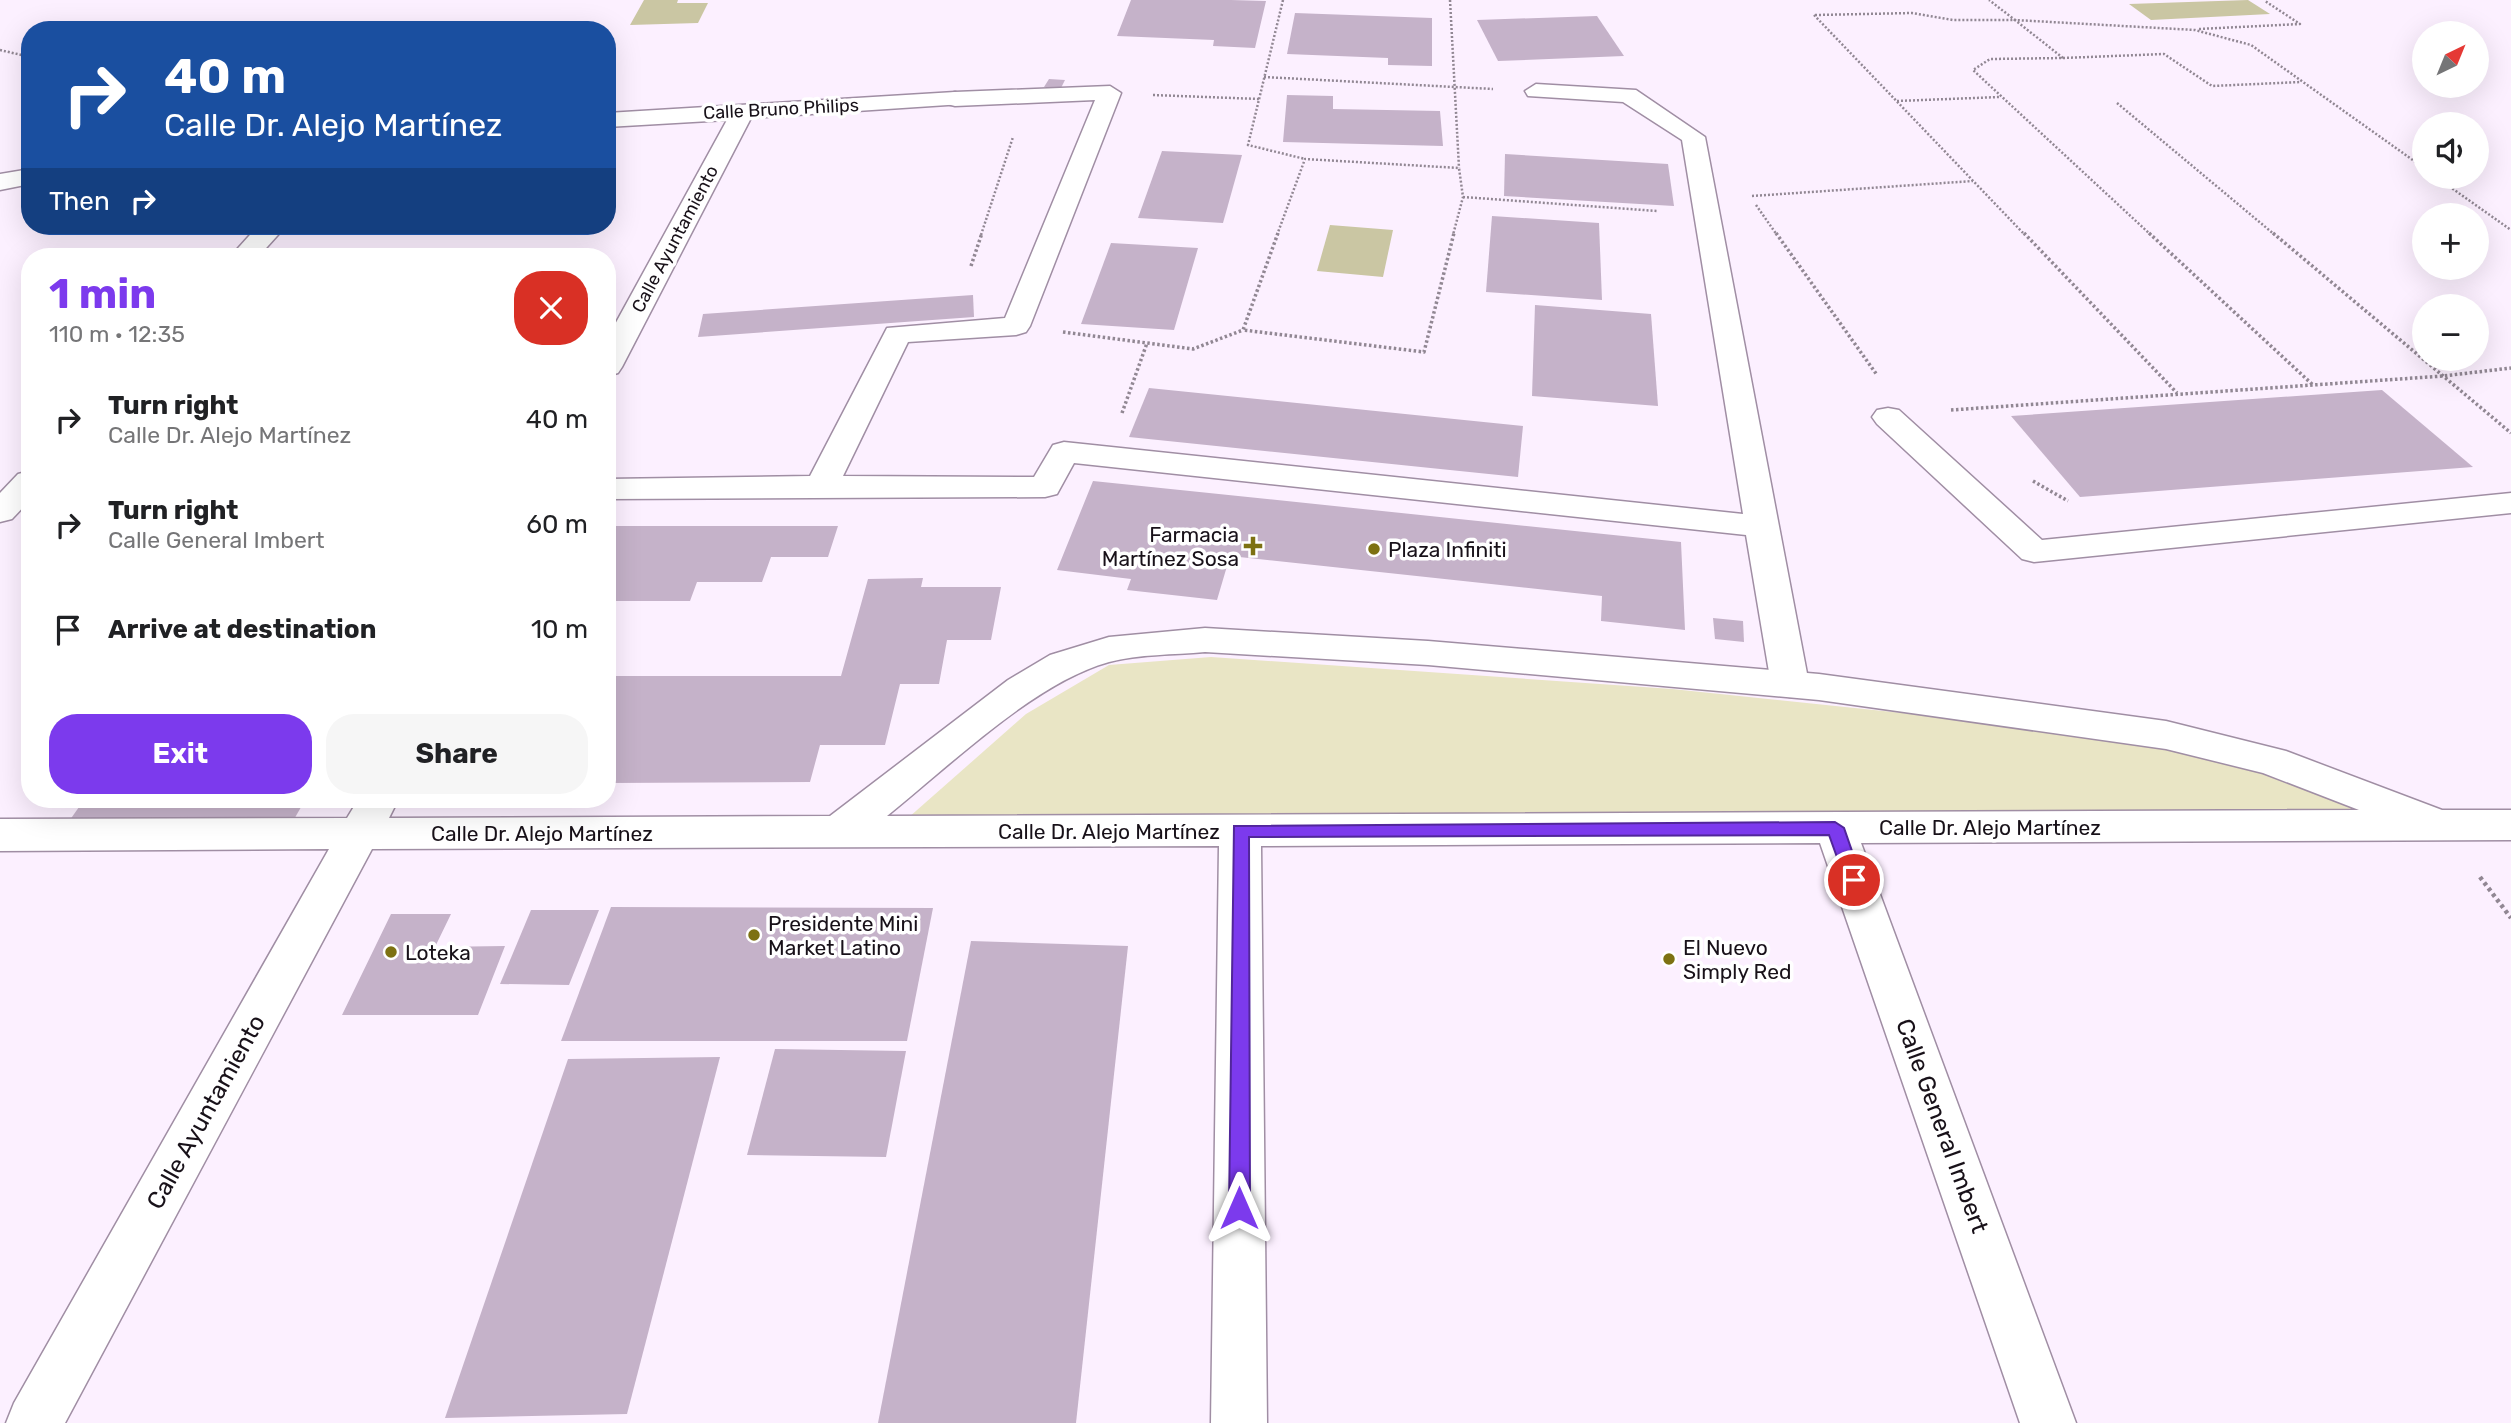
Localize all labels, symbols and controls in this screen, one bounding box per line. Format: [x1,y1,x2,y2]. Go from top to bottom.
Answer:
north arrow [2412,21,2488,98]
map controls [2412,21,2489,371]
text: 40 m [164,47,286,105]
icon: right [49,49,140,140]
street label: Calle Bruno Philips [703,94,859,124]
text: Calle Dr. Alejo Martínez [164,106,502,144]
button: sound [2412,112,2489,189]
street label: Calle Ayuntamiento [627,162,723,316]
icon: right [124,182,162,220]
text: Then [49,186,110,217]
button: + [2412,203,2489,280]
text: 1 min [49,269,156,319]
button: close [514,271,588,345]
button: − [2412,294,2489,371]
text: 110 m · 12:35 [49,320,185,348]
text: Turn right [108,390,238,421]
icon: right [49,401,87,439]
text: 40 m [526,404,588,435]
text: Calle Dr. Alejo Martínez [108,421,351,449]
text: Turn right [108,495,238,526]
icon: right [49,506,87,544]
text: 60 m [526,509,588,540]
place label: Farmacia Martínez Sosa [1102,522,1239,571]
text: Calle General Imbert [108,526,325,554]
place label: Plaza Infiniti [1388,537,1507,562]
marker: Farmacia Martínez Sosa [1245,538,1261,554]
marker: Plaza Infiniti [1366,541,1382,557]
icon: arrive [49,611,87,649]
text: Arrive at destination [108,614,376,645]
text: 10 m [531,614,588,645]
button: Exit [49,714,312,794]
button: Share [326,714,588,794]
street label: Calle Dr. Alejo Martínez [1879,815,2101,840]
street label: Calle Dr. Alejo Martínez [998,819,1220,844]
street label: Calle Dr. Alejo Martínez [431,821,653,846]
pin [1824,850,1884,910]
icon: arrive [1835,861,1873,899]
place label: Presidente Mini Market Latino [768,911,918,960]
marker: Presidente Mini Market Latino [746,927,762,943]
place label: El Nuevo Simply Red [1683,935,1792,984]
place label: Loteka [405,940,471,965]
marker: Loteka [383,944,399,960]
marker: El Nuevo Simply Red [1661,951,1677,967]
street label: Calle Ayuntamiento [141,1010,271,1214]
street label: Calle General Imbert [1890,1015,1994,1237]
position arrow [1202,1171,1276,1245]

